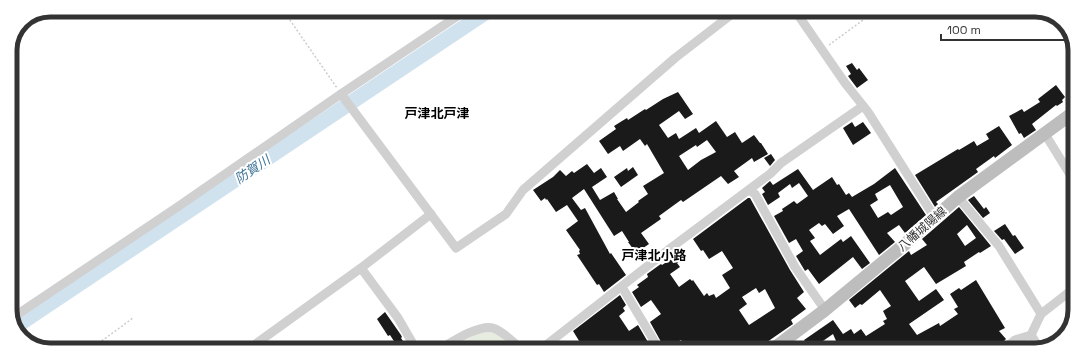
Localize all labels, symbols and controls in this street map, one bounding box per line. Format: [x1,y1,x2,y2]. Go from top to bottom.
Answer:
scale bar [941,16,1066,42]
text: 100 m [947,22,981,38]
district label: 戸津北戸津 [404,105,470,122]
water label: 防賀川 [231,150,275,187]
street label: 八幡城陽線 [894,203,950,255]
district label: 戸津北小路 [621,247,687,264]

